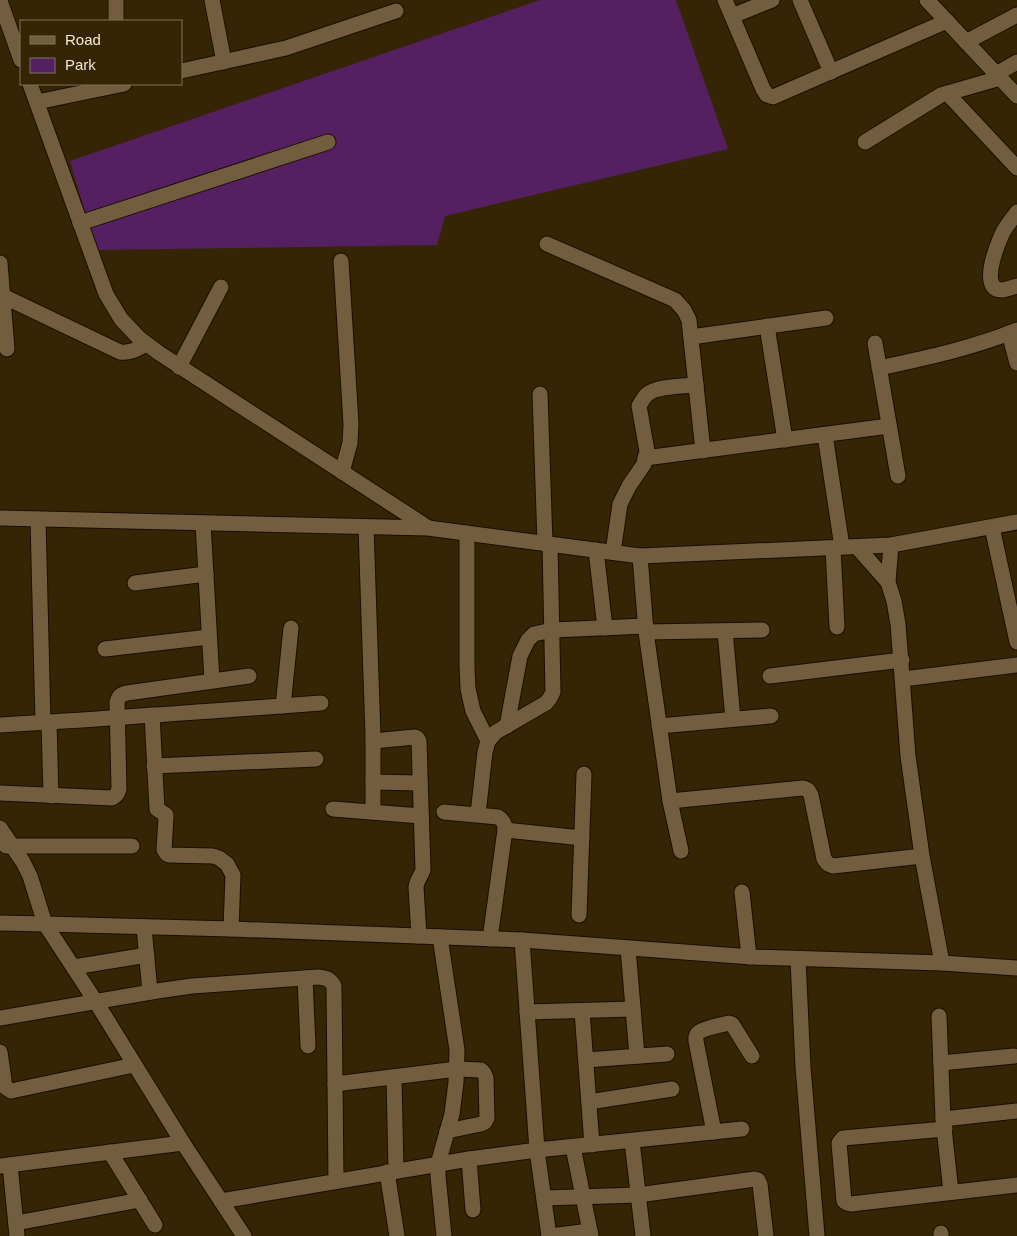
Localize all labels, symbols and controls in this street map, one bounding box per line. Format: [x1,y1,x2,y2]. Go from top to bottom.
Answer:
legend [20,20,182,85]
text: Road [65,31,101,48]
text: Park [65,56,96,73]

